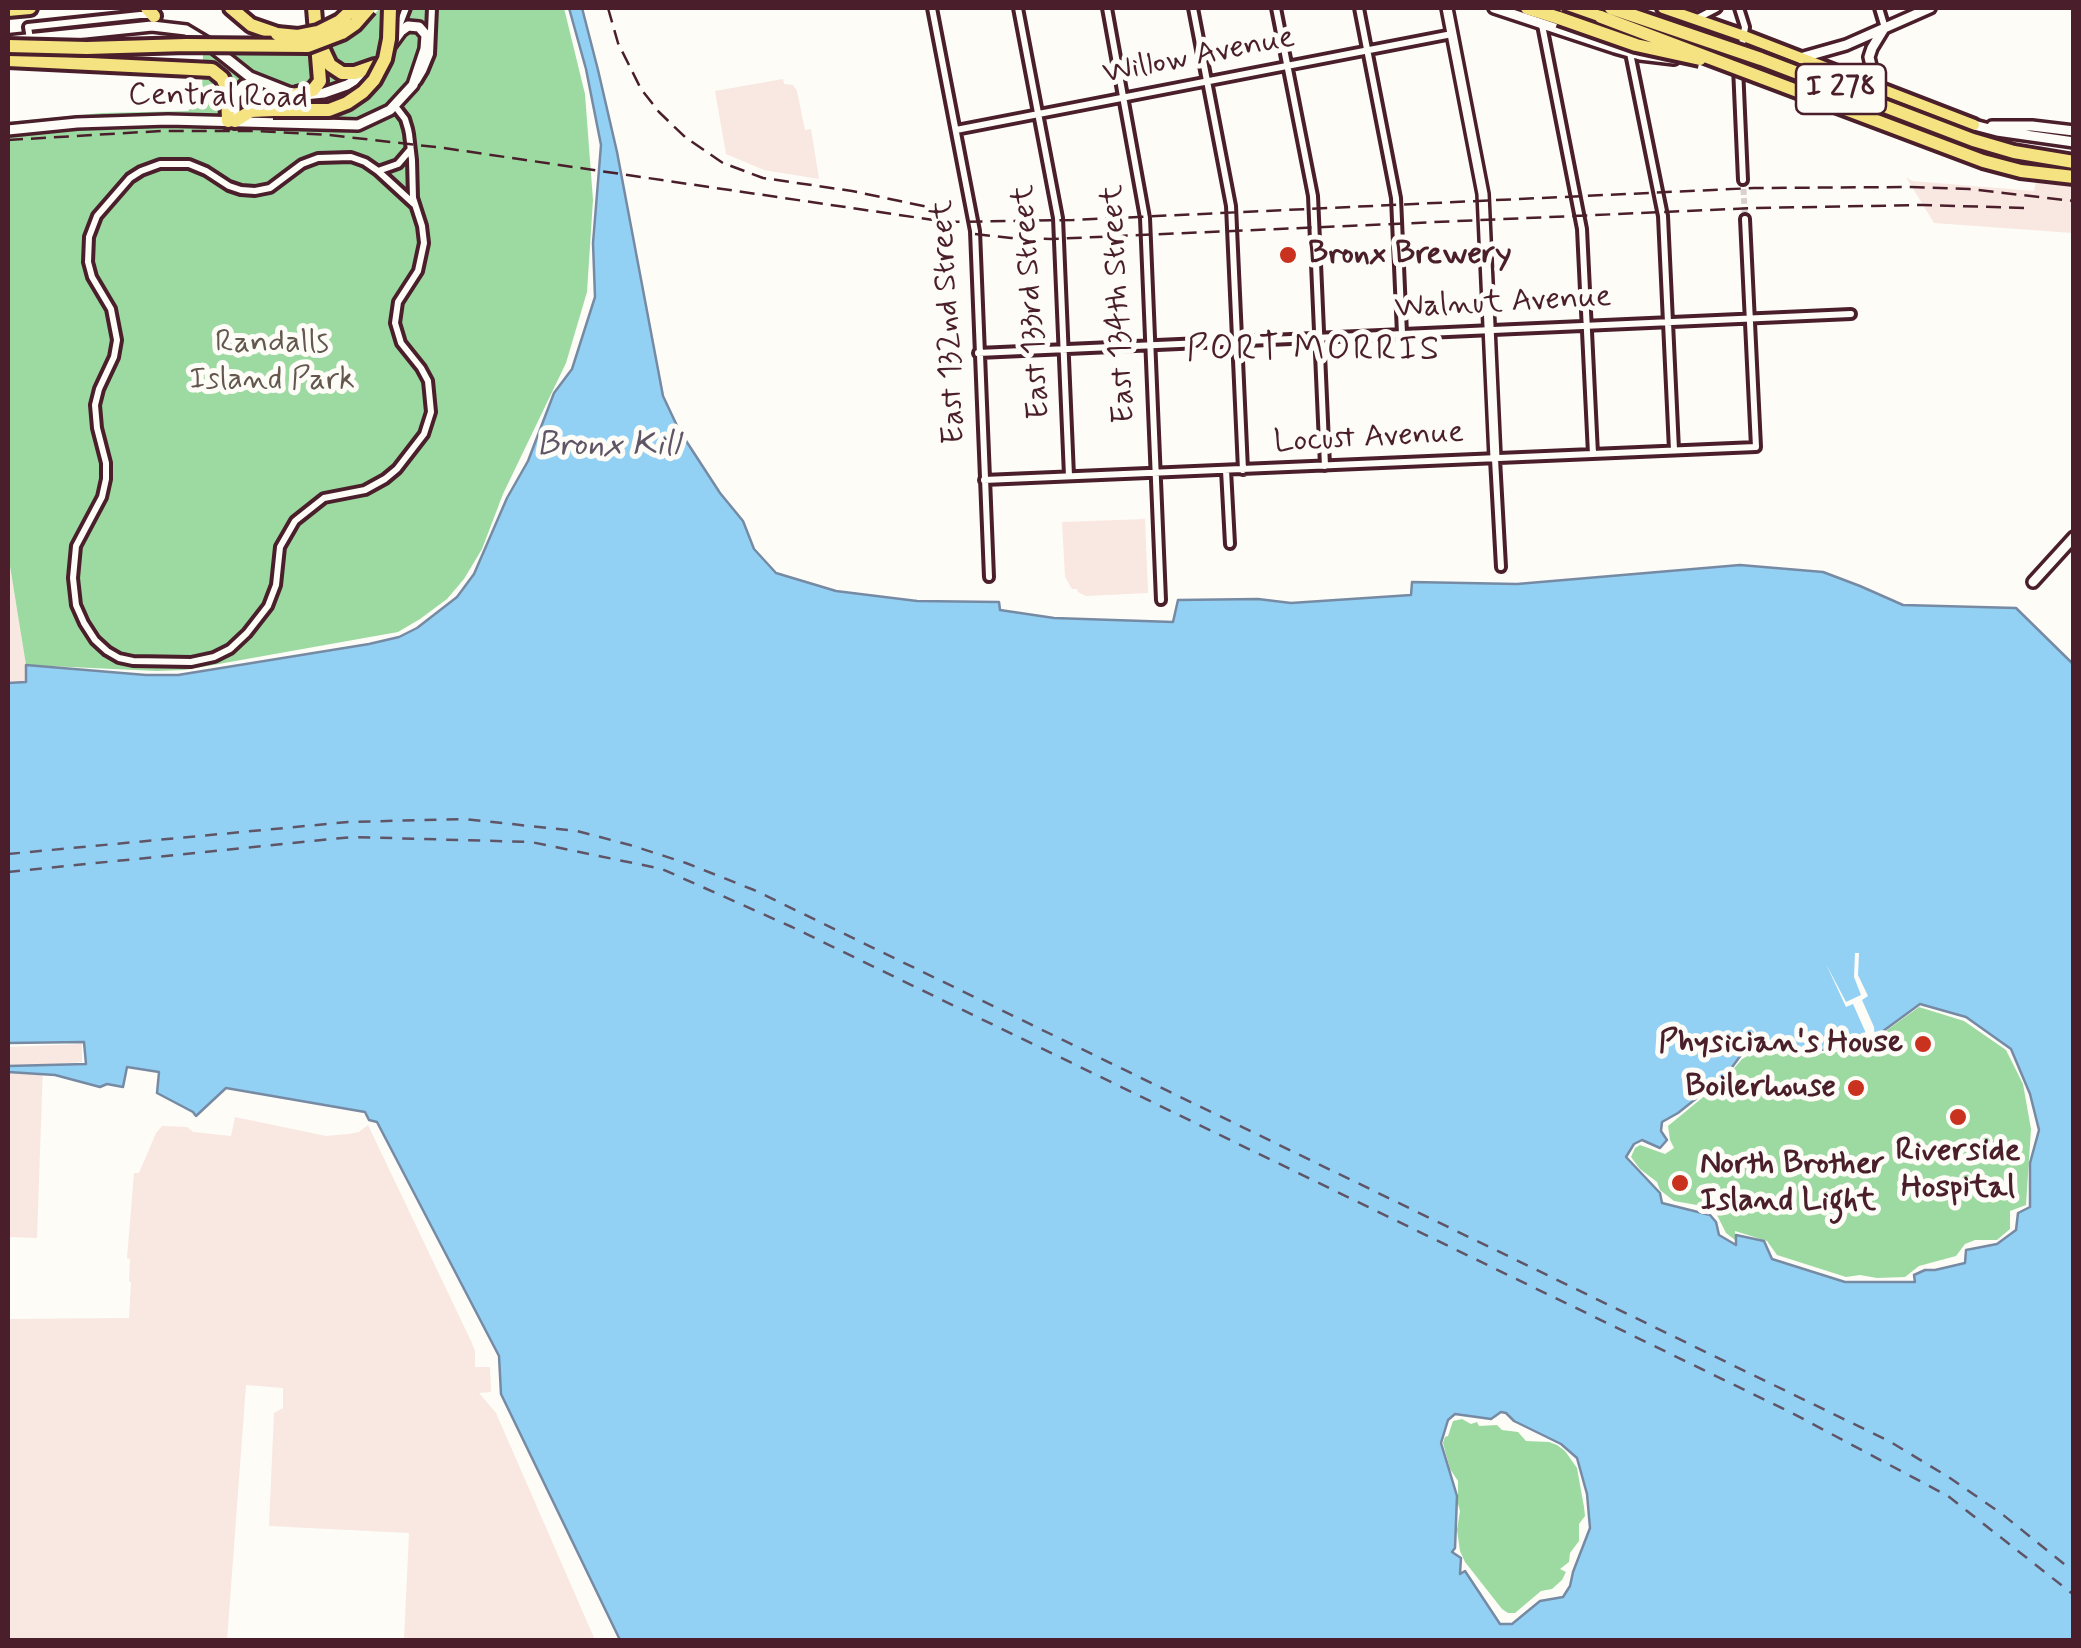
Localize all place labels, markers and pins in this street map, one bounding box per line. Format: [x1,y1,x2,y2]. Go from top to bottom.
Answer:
place label: Bronx Brewery [1308,236,1512,274]
marker: Bronx Brewery [1277,244,1299,266]
place label: Physician's House [1658,1025,1903,1063]
marker: Physician's House [1912,1033,1934,1055]
place label: Boilerhouse [1685,1069,1836,1107]
marker: Boilerhouse [1845,1077,1867,1099]
marker: Riverside Hospital [1947,1106,1969,1128]
place label: Riverside Hospital [1895,1133,2021,1208]
place label: North Brother Island Light [1700,1146,1885,1221]
marker: North Brother Island Light [1669,1172,1691,1194]

